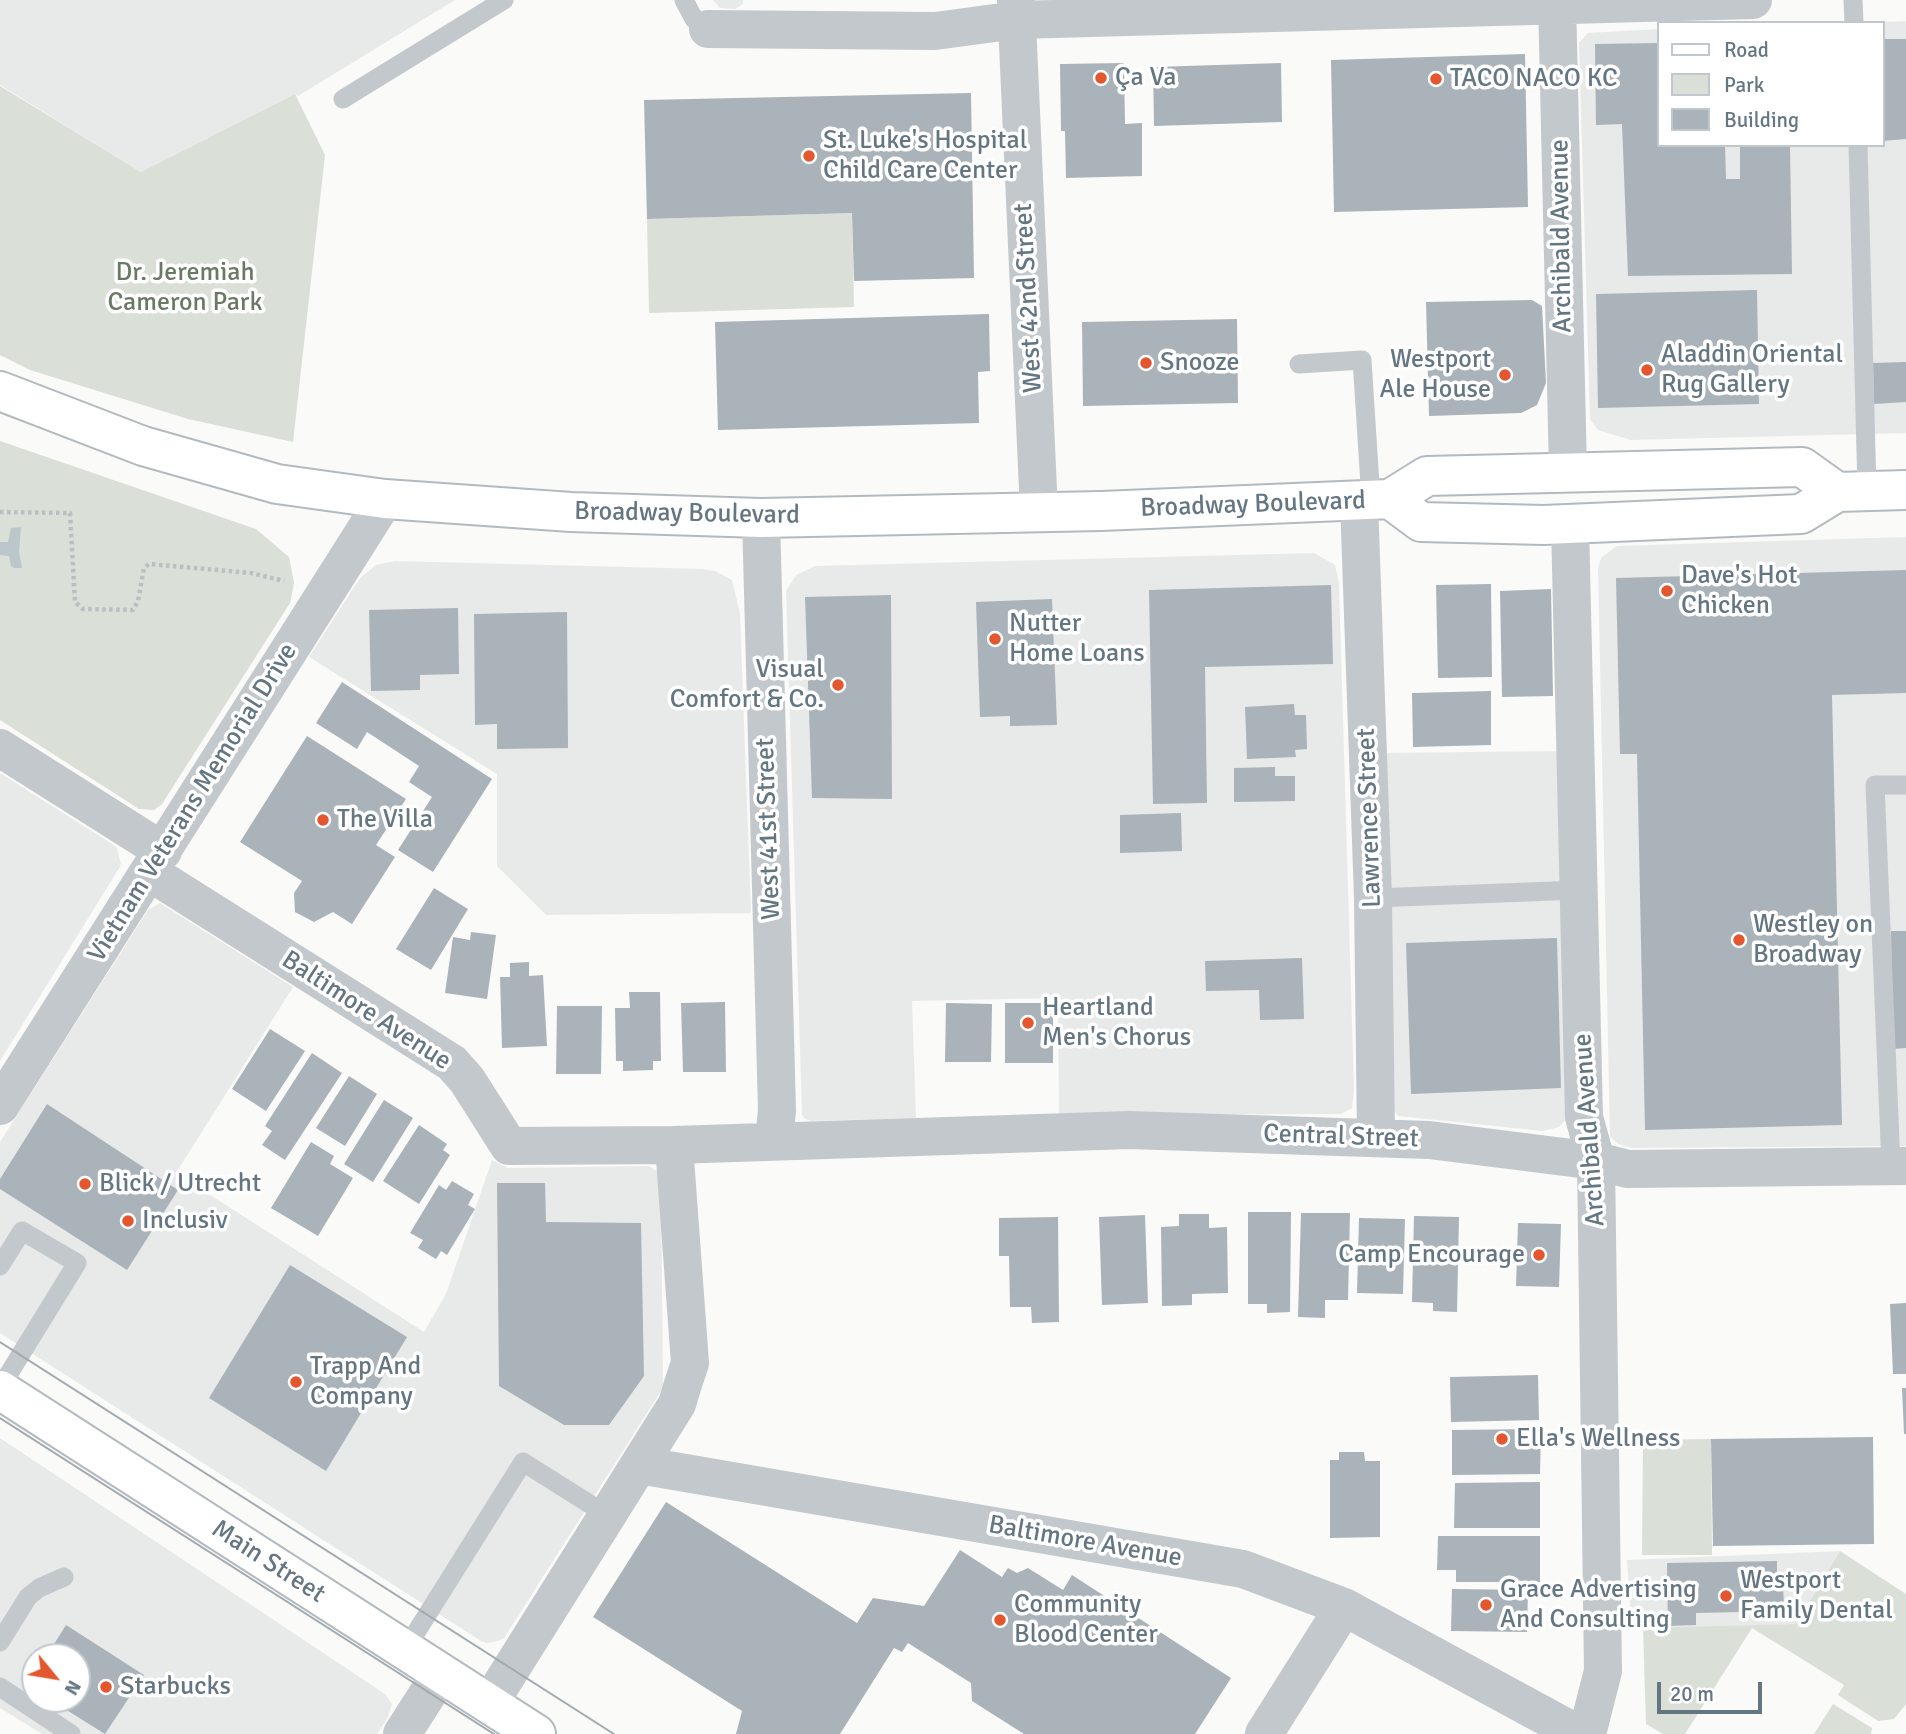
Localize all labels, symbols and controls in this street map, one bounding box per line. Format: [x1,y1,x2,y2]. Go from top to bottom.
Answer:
legend [1658,21,1885,147]
text: Road [1724,37,1769,63]
place label: Ça Va [1115,62,1177,94]
place label: TACO NACO KC [1450,63,1618,95]
marker: Ça Va [1093,70,1109,86]
marker: TACO NACO KC [1428,71,1444,87]
text: Park [1724,72,1764,98]
text: Building [1724,107,1799,133]
place label: St. Luke's Hospital Child Care Center [823,125,1027,186]
street label: Archibald Avenue [1545,139,1579,333]
marker: St. Luke's Hospital Child Care Center [801,148,817,164]
street label: West 42nd Street [1008,202,1050,394]
park label: Dr. Jeremiah Cameron Park [108,257,262,318]
place label: Aladdin Oriental Rug Gallery [1661,339,1843,400]
place label: Westport Ale House [1380,344,1491,406]
place label: Snooze [1160,347,1240,379]
marker: Snooze [1138,355,1154,371]
marker: Aladdin Oriental Rug Gallery [1639,362,1655,378]
marker: Westport Ale House [1497,367,1513,383]
street label: Broadway Boulevard [1140,485,1366,525]
street label: Broadway Boulevard [574,496,800,532]
place label: Dave's Hot Chicken [1681,560,1797,622]
marker: Dave's Hot Chicken [1659,583,1675,599]
place label: Nutter Home Loans [1009,608,1145,670]
marker: Nutter Home Loans [987,631,1003,647]
street label: Vietnam Veterans Memorial Drive [82,638,304,968]
place label: Visual Comfort & Co. [670,654,824,716]
marker: Visual Comfort & Co. [830,677,846,693]
street label: Lawrence Street [1351,728,1389,908]
street label: West 41st Street [750,737,788,921]
place label: The Villa [337,804,433,836]
marker: The Villa [315,812,331,828]
place label: Westley on Broadway [1753,909,1873,970]
marker: Westley on Broadway [1731,932,1747,948]
street label: Baltimore Avenue [275,945,457,1077]
place label: Heartland Men's Chorus [1042,992,1191,1054]
marker: Heartland Men's Chorus [1020,1015,1036,1031]
street label: Archibald Avenue [1568,1032,1612,1228]
street label: Central Street [1263,1119,1419,1155]
place label: Blick / Utrecht [99,1168,261,1200]
marker: Blick / Utrecht [77,1176,93,1192]
place label: Inclusiv [142,1205,228,1237]
marker: Inclusiv [120,1213,136,1229]
place label: Camp Encourage [1338,1239,1525,1271]
marker: Camp Encourage [1531,1247,1547,1263]
place label: Trapp And Company [310,1351,421,1412]
marker: Trapp And Company [288,1374,304,1390]
place label: Ella's Wellness [1516,1423,1680,1455]
marker: Ella's Wellness [1494,1431,1510,1447]
street label: Baltimore Avenue [986,1510,1184,1574]
street label: Main Street [205,1514,331,1610]
place label: Westport Family Dental [1740,1565,1893,1626]
place label: Grace Advertising And Consulting [1500,1574,1697,1636]
marker: Westport Family Dental [1718,1588,1734,1604]
place label: Community Blood Center [1014,1589,1158,1650]
marker: Grace Advertising And Consulting [1478,1597,1494,1613]
marker: Community Blood Center [992,1612,1008,1628]
north arrow [21,1643,91,1713]
scale bar [1661,1668,1766,1712]
place label: Starbucks [120,1671,231,1703]
text: N [59,1676,86,1699]
marker: Starbucks [98,1679,114,1695]
text: 20 m [1670,1681,1714,1707]

